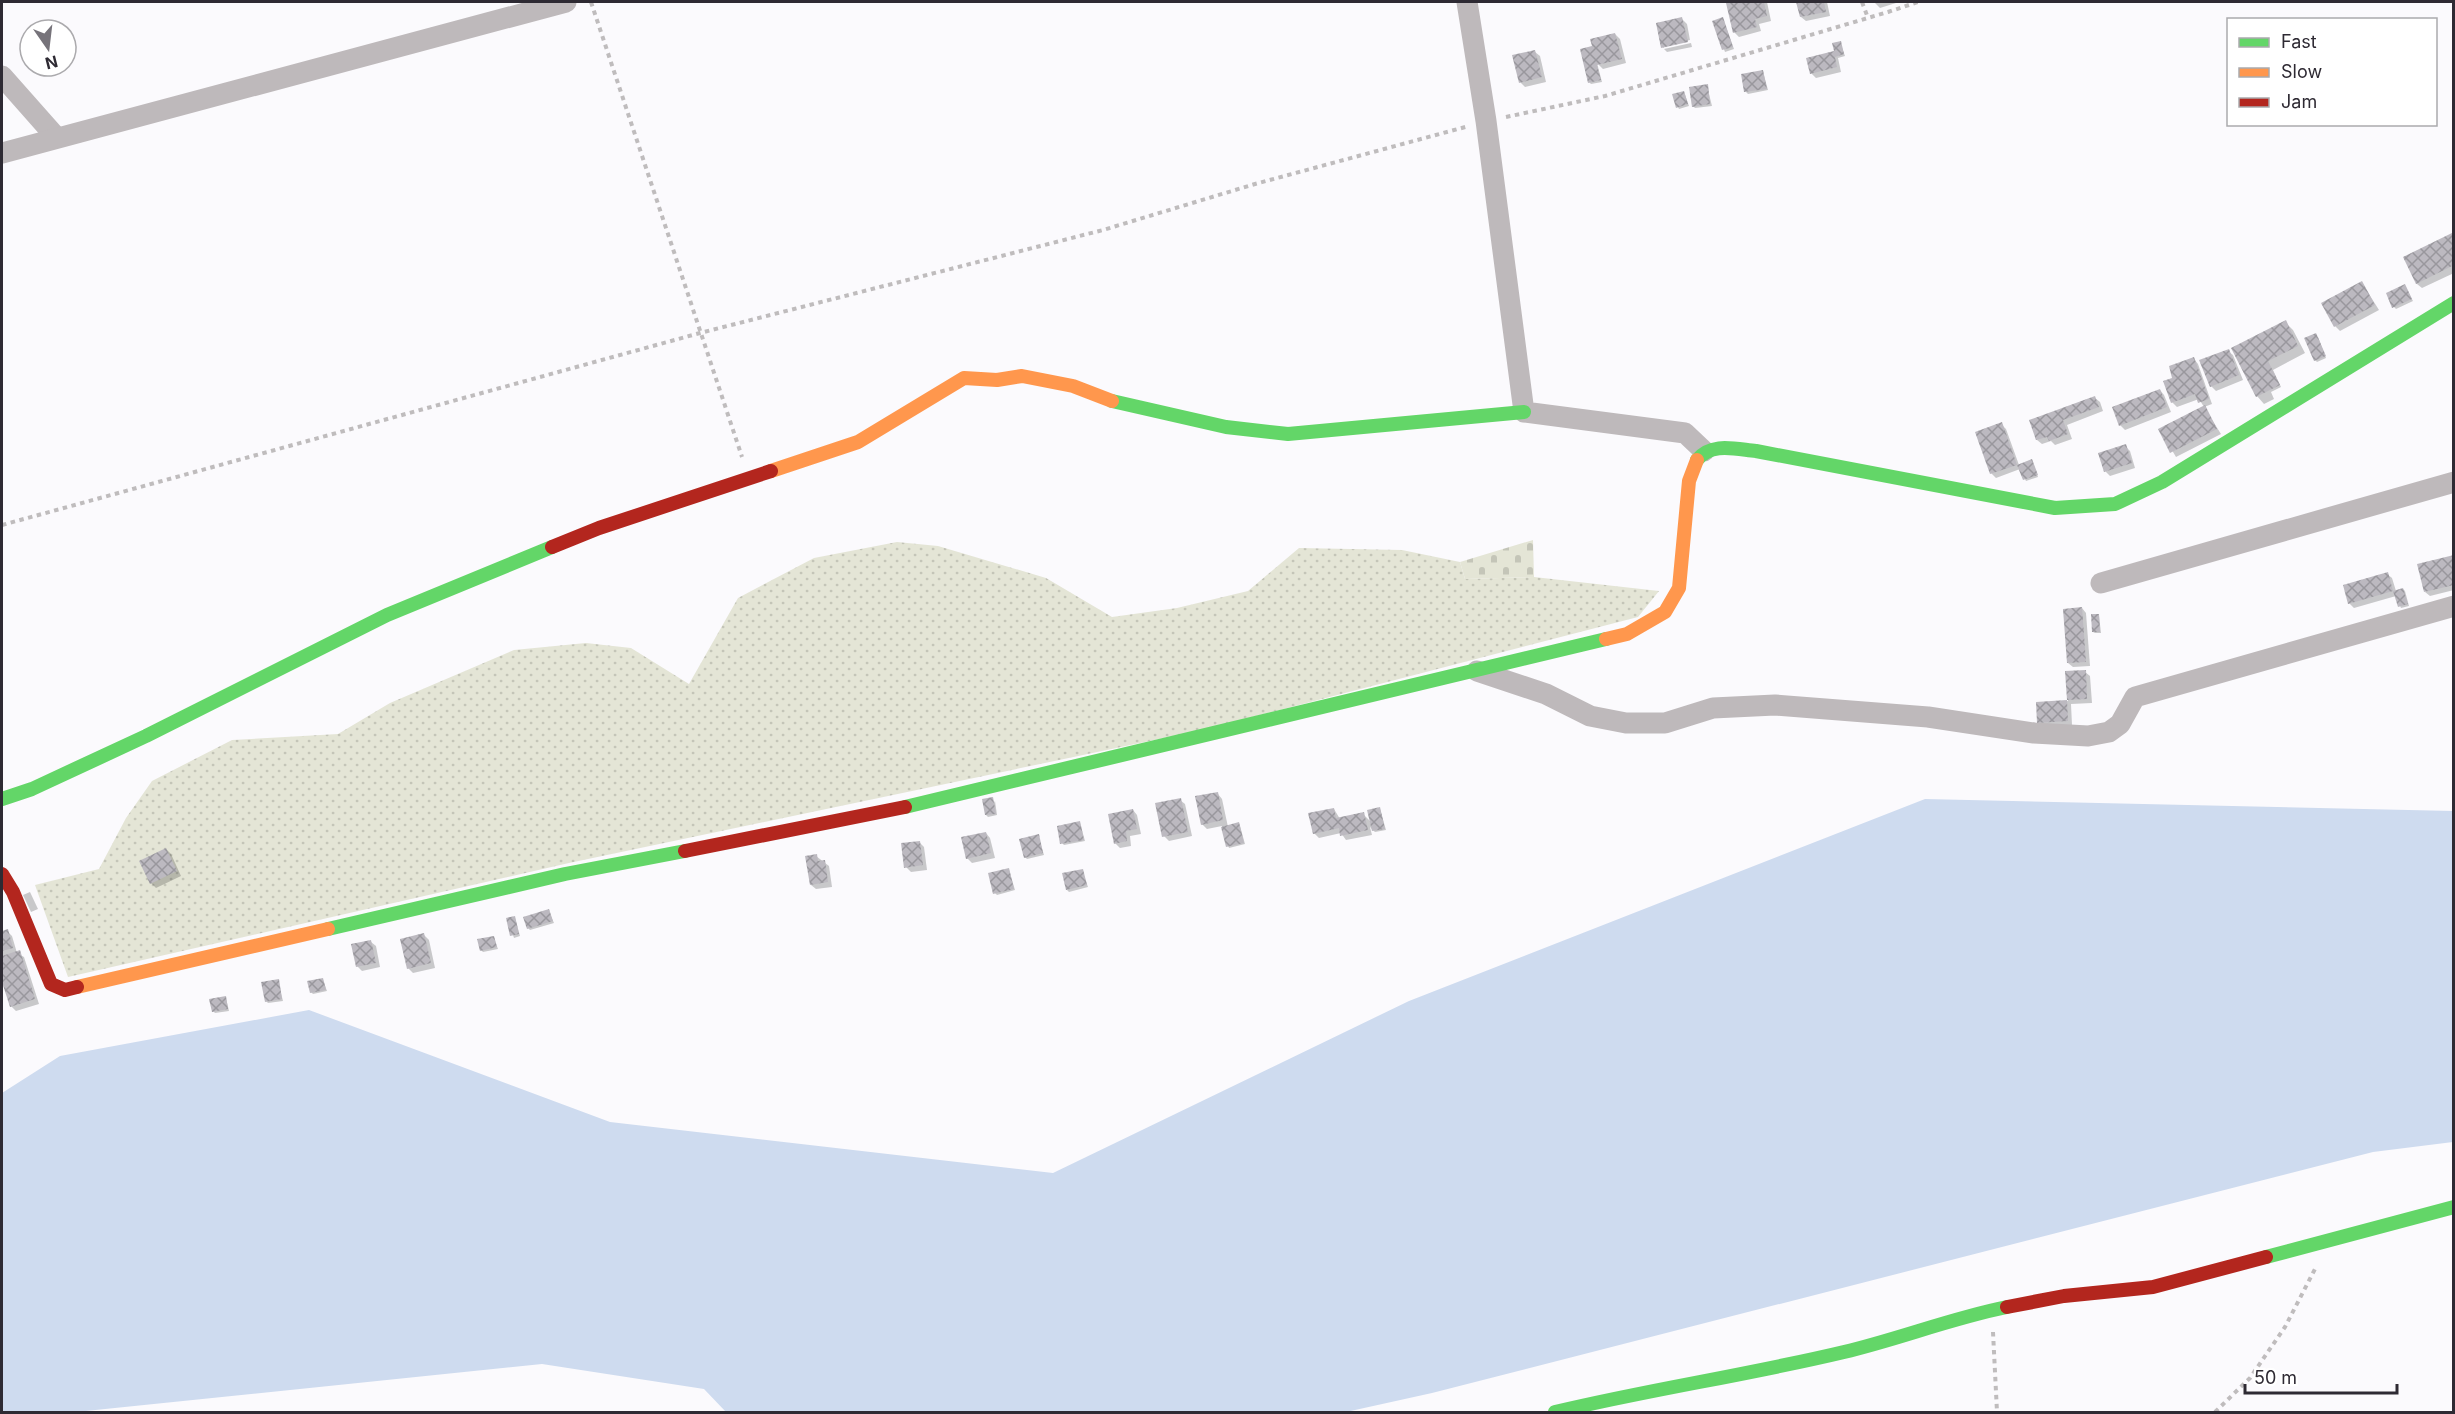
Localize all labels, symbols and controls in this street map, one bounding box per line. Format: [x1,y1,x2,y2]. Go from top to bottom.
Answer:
north arrow [18,18,78,78]
legend [2227,18,2437,126]
text: Fast [2281,31,2317,52]
text: N [43,51,60,74]
text: Slow [2281,61,2322,82]
text: Jam [2281,91,2317,112]
scale bar [2245,1357,2396,1395]
text: 50 m [2254,1367,2297,1388]

